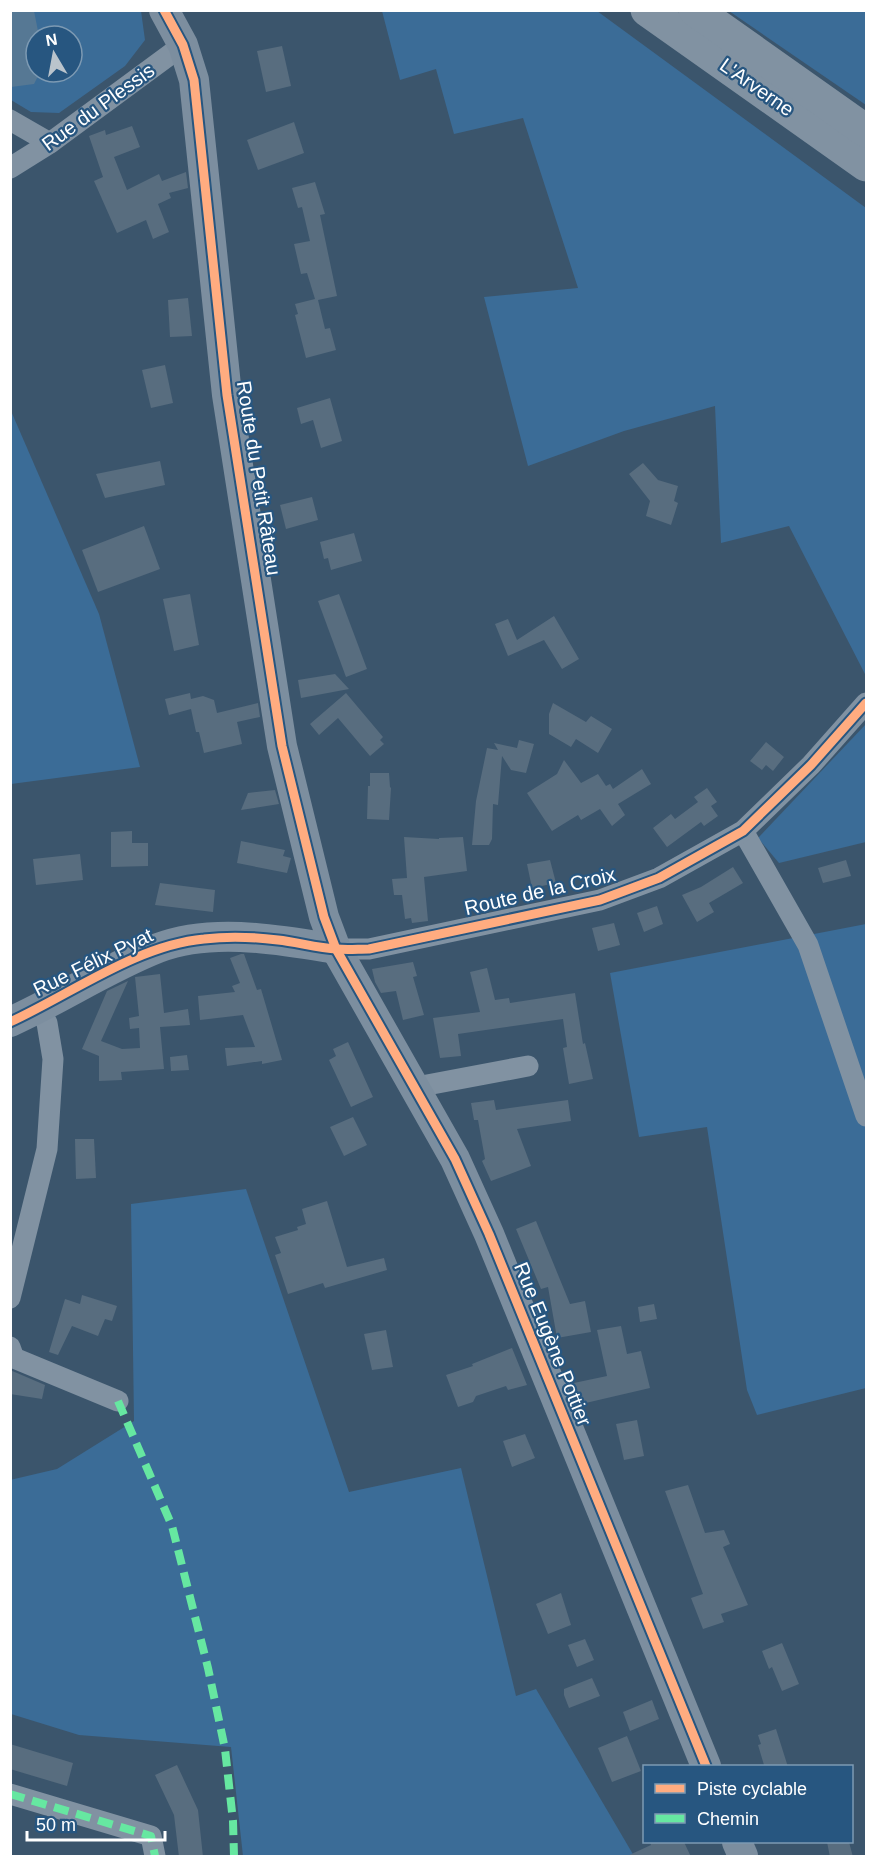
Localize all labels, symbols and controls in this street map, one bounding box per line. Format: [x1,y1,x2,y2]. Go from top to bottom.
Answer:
north arrow [24,24,84,84]
text: N [44,30,59,49]
street label: L'Arverne [716,54,798,120]
street label: Rue du Plessis [38,59,158,155]
street label: Route du Petit Râteau [233,379,285,577]
street label: Route de la Croix [462,863,618,919]
street label: Rue Félix Pyat [30,923,157,1000]
street label: Rue Eugène Pottier [510,1259,596,1429]
legend [643,1765,853,1843]
text: Piste cyclable [697,1779,807,1799]
scale bar [27,1804,165,1842]
text: Chemin [697,1809,759,1829]
text: 50 m [36,1815,76,1835]

